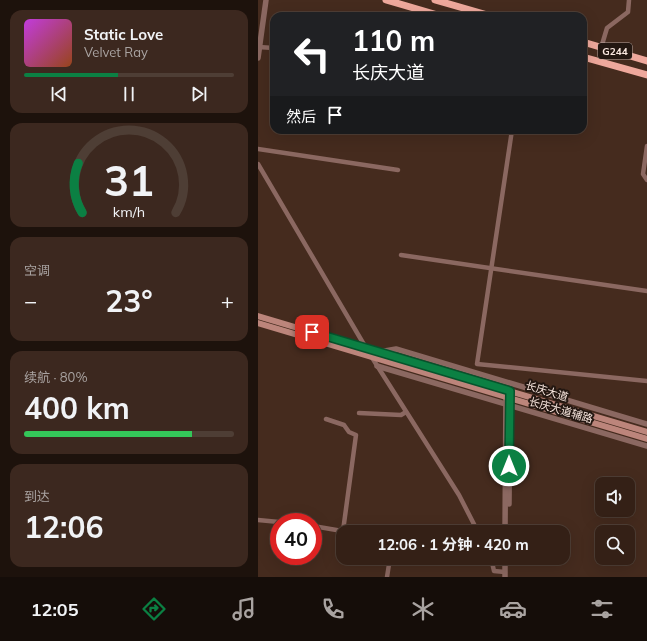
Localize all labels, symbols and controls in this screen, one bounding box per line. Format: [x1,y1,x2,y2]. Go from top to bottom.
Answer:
text: 110 m [352,23,435,58]
text: Static Love [84,25,163,44]
icon: left [286,28,338,80]
road number: G244 [598,43,632,59]
text: Velvet Ray [84,44,148,60]
text: 长庆大道 [352,61,424,84]
icon: previous [48,83,70,105]
icon: pause [118,83,140,105]
icon: next [188,83,210,105]
icon: arrive [324,104,346,126]
text: 然后 [286,107,316,126]
text: 31 [104,154,154,206]
text: km/h [113,203,145,221]
text: 空调 [24,262,50,278]
text: 23° [105,282,153,320]
text: − [24,287,37,315]
text: + [221,287,234,315]
pin [295,315,329,349]
icon: arrive [301,321,323,343]
text: 续航 · 80% [24,369,88,385]
street label: 长庆大道 [524,378,570,404]
text: 400 km [24,389,130,427]
street label: 长庆大道辅路 [527,394,595,426]
position arrow [488,445,530,487]
map controls [595,477,635,565]
button: sound [595,477,635,517]
text: 到达 [24,488,50,504]
text: 12:06 [24,508,103,546]
speed limit sign: 40 [270,513,322,565]
button: search [595,525,635,565]
text: 12:06 · 1 分钟 · 420 m [377,535,529,554]
icon: directions [140,595,168,623]
icon: music [230,595,258,623]
icon: phone [319,595,347,623]
icon: climate [409,595,437,623]
icon: car [499,595,527,623]
icon: filters [588,595,616,623]
text: 12:05 [31,598,78,621]

